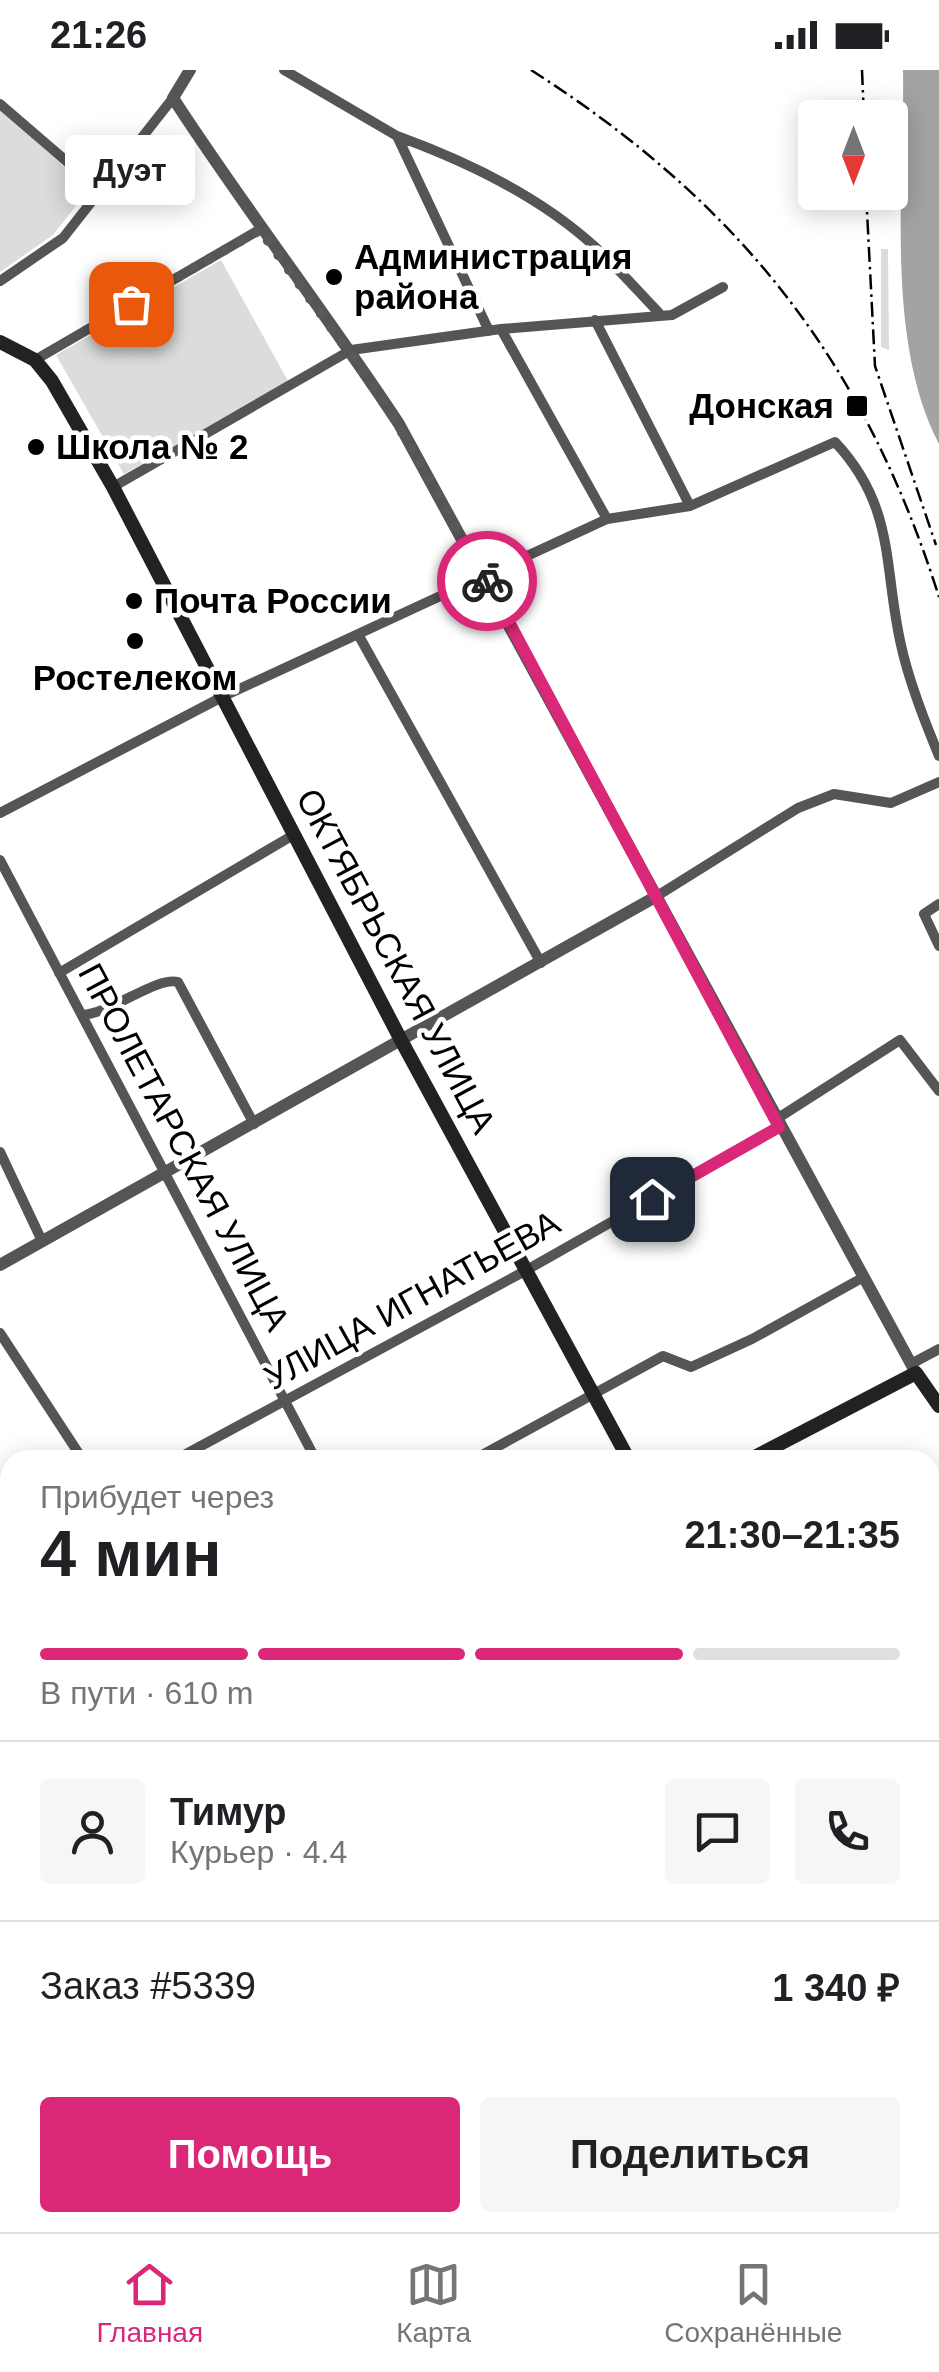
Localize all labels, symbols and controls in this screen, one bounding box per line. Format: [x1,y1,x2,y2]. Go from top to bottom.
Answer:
text: 21:26 [50,14,147,56]
north arrow [798,100,908,210]
map controls [798,100,908,210]
callout: Дуэт [66,134,196,204]
text: Дуэт [93,152,167,188]
place label: Администрация района [354,237,632,316]
pin [89,262,174,347]
marker: Администрация района [323,266,345,288]
icon: bag [104,277,159,332]
place label: Донская [689,386,834,425]
marker: Донская [844,393,870,419]
place label: Школа № 2 [56,427,248,466]
marker: Школа № 2 [25,436,47,458]
courier [437,531,537,631]
icon: bike [460,554,515,609]
place label: Почта России [154,581,392,620]
marker: Почта России [123,590,145,612]
marker: Ростелеком [124,630,146,652]
place label: Ростелеком [33,658,237,697]
street label: ОКТЯБРЬСКАЯ УЛИЦА [289,782,504,1140]
street label: ПРОЛЕТАРСКАЯ УЛИЦА [71,957,298,1337]
pin [610,1157,695,1242]
icon: home [625,1172,680,1227]
street label: УЛИЦА ИГНАТЬЕВА [257,1202,567,1397]
text: Прибудет через [40,1479,274,1515]
text: 21:30–21:35 [684,1514,900,1556]
text: 4 мин [40,1517,222,1590]
text: В пути · 610 m [40,1675,253,1711]
button: person [40,1779,145,1884]
button: chat [665,1779,770,1884]
button: phone [795,1779,900,1884]
text: Тимур [170,1791,287,1833]
text: Курьер · 4.4 [170,1834,347,1870]
text: Заказ #5339 [40,1965,256,2007]
text: 1 340 ₽ [772,1967,900,2009]
button: Помощь [40,2097,460,2212]
button: Поделиться [480,2097,900,2212]
tab: Главная [97,2257,203,2349]
tab: Карта [396,2257,471,2349]
tab: Сохранённые [664,2257,842,2349]

